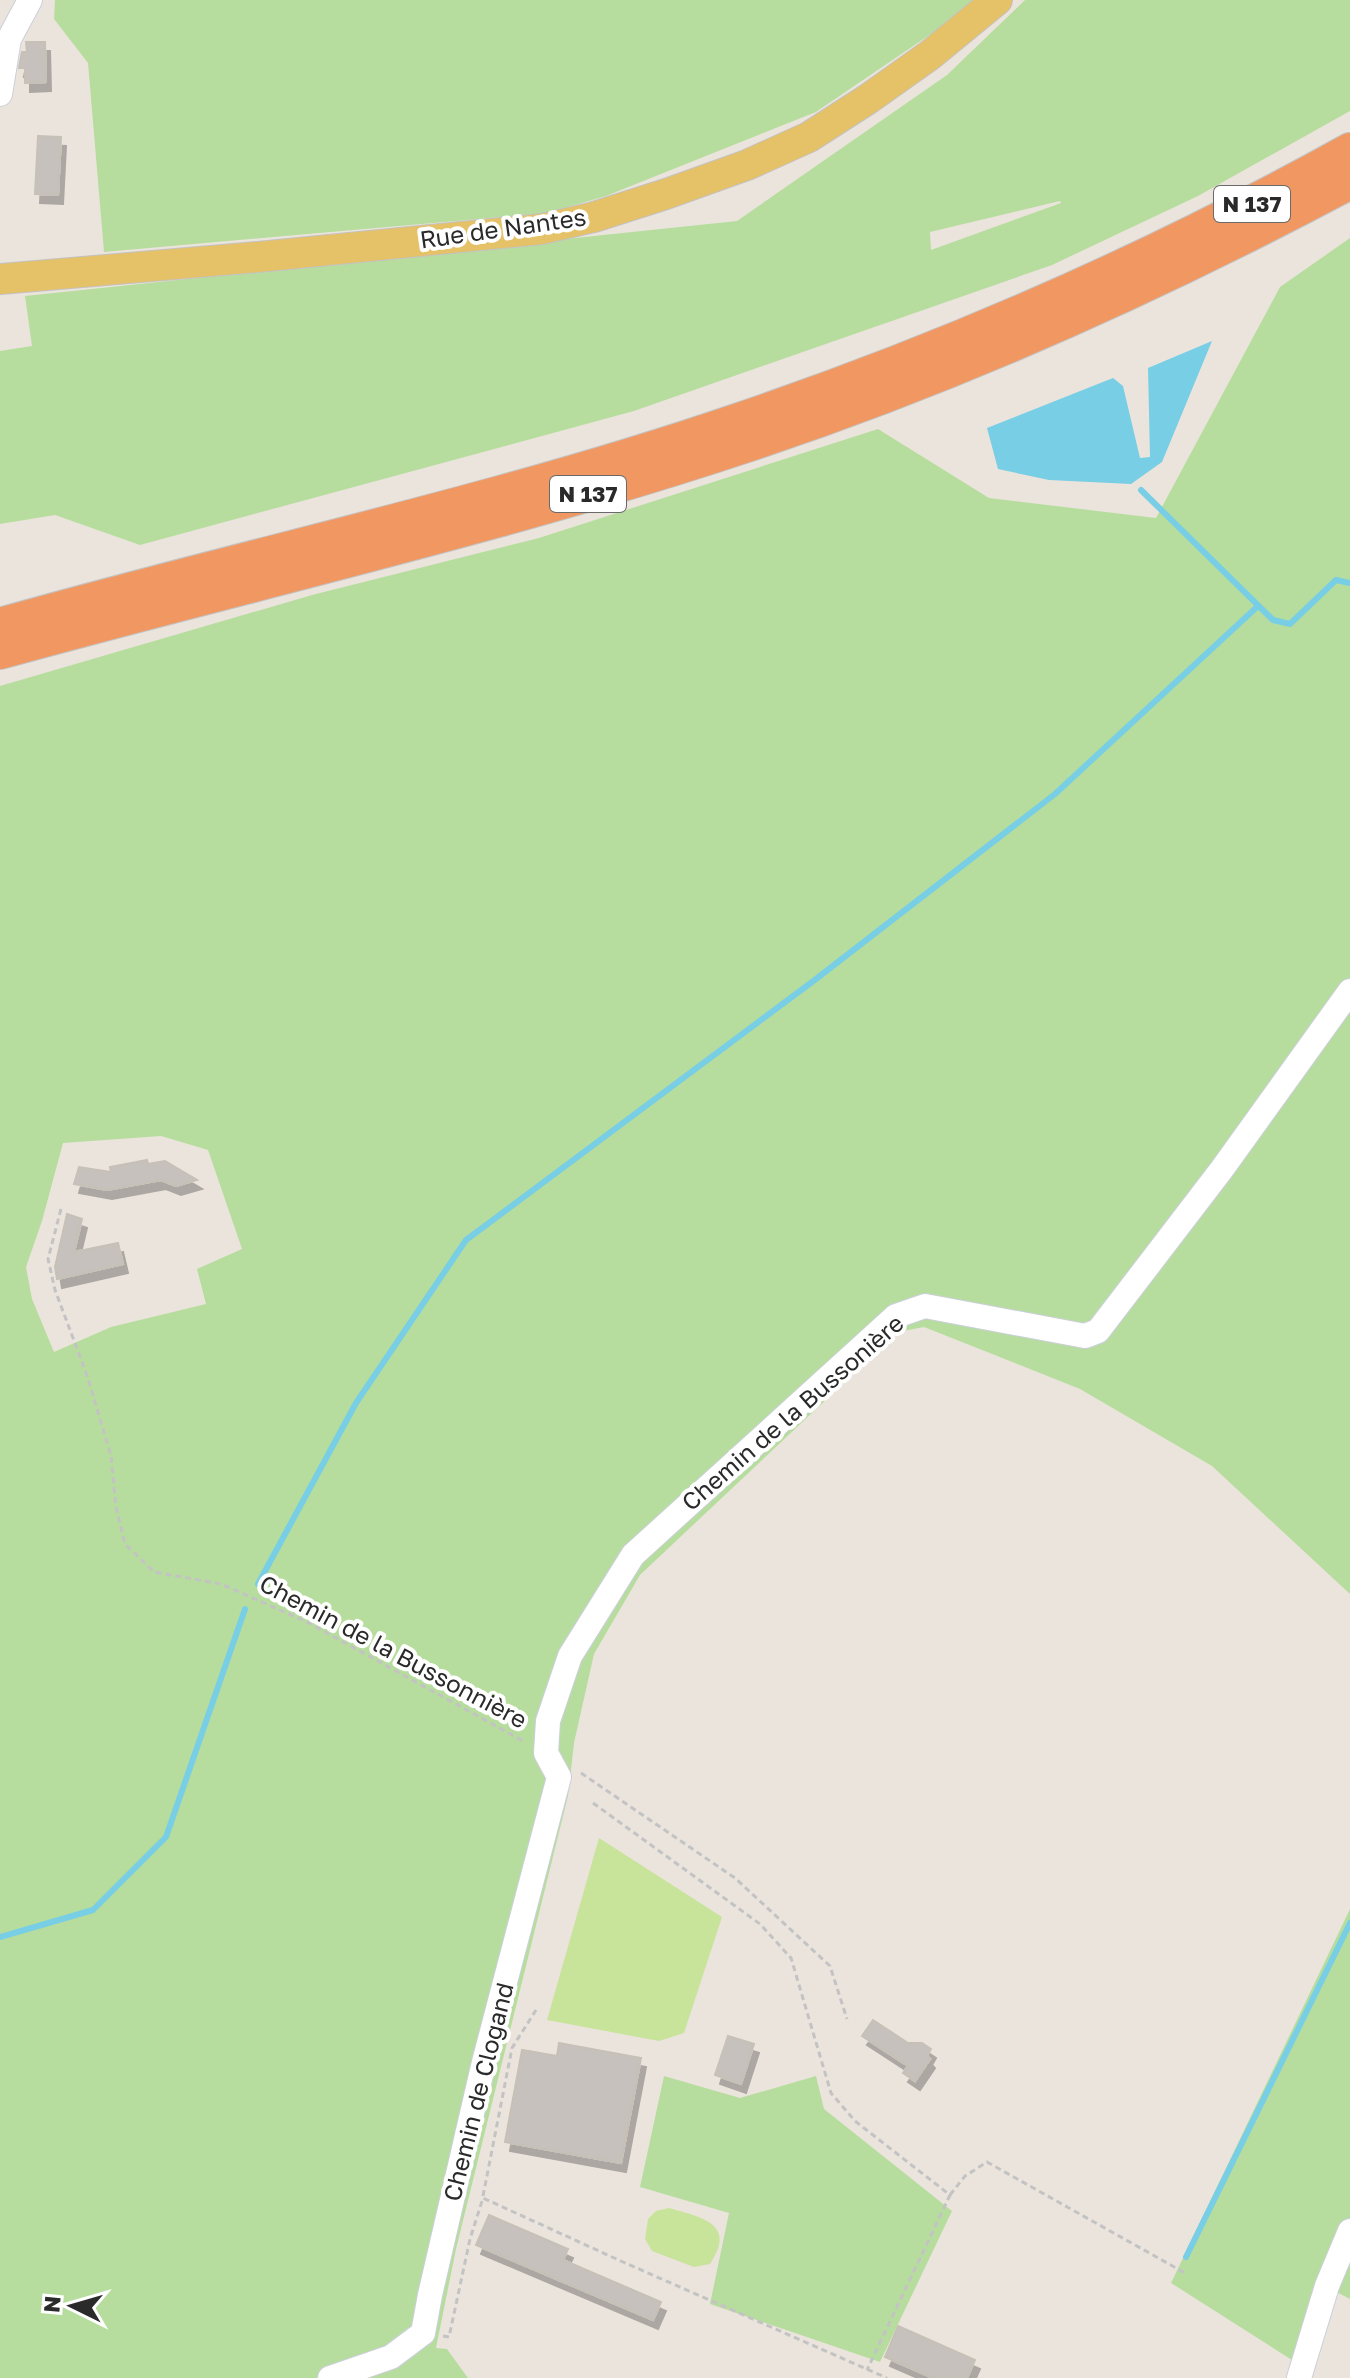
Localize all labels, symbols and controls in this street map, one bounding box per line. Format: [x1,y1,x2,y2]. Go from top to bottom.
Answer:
road number: N 137 [1214,186,1290,222]
street label: Rue de Nantes [418,201,588,254]
road number: N 137 [550,476,626,512]
street label: Chemin de la Bussonière [675,1308,909,1516]
street label: Chemin de la Bussonnière [255,1568,532,1734]
street label: Chemin de Clogand [436,1979,519,2204]
north arrow [32,2266,112,2346]
text: N [37,2295,66,2314]

